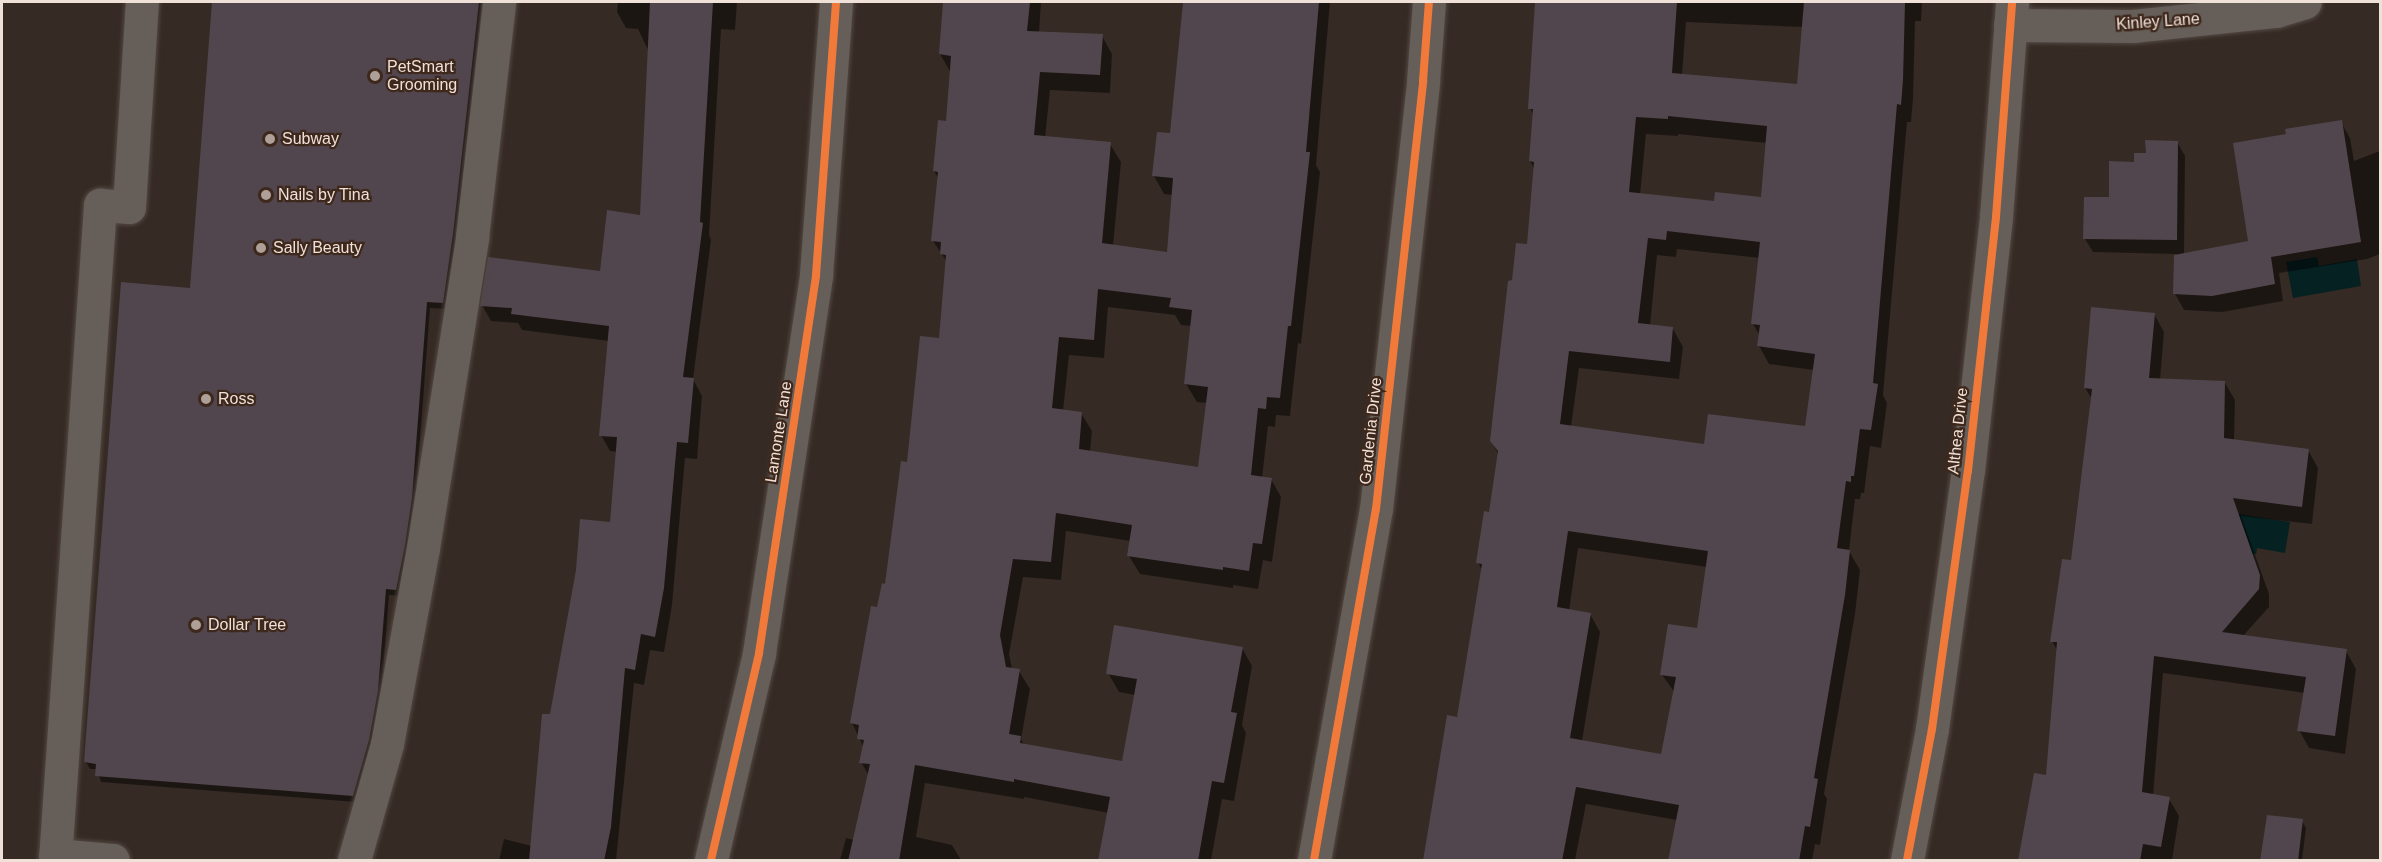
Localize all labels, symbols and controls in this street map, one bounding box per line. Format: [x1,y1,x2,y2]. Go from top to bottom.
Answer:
street label: Kinley Lane [2116,10,2200,34]
place label: PetSmart Grooming [387,57,457,95]
marker: PetSmart Grooming [368,69,382,83]
place label: Subway [282,129,339,149]
marker: Subway [263,132,277,146]
place label: Nails by Tina [278,185,370,205]
marker: Nails by Tina [259,188,273,202]
place label: Sally Beauty [273,238,362,258]
marker: Sally Beauty [254,241,268,255]
street label: Gardenia Drive [1356,376,1386,486]
street label: Lamonte Lane [762,380,796,484]
street label: Althea Drive [1944,387,1972,475]
place label: Ross [218,389,254,409]
marker: Ross [199,392,213,406]
place label: Dollar Tree [208,615,287,635]
marker: Dollar Tree [189,618,203,632]

